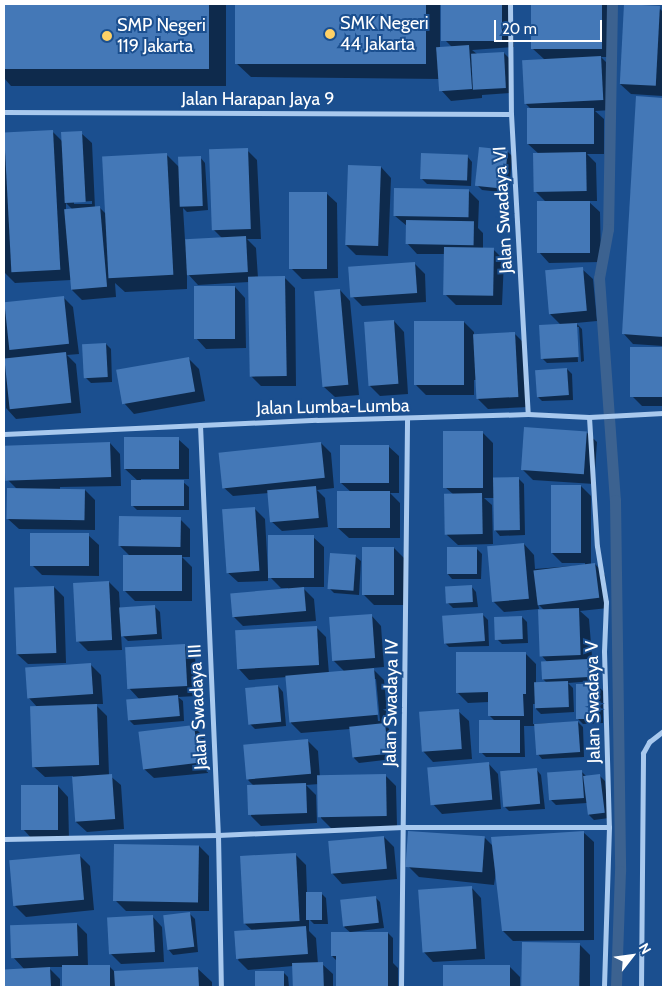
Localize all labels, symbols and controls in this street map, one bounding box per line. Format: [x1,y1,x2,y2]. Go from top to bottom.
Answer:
scale bar [497,10,604,42]
place label: SMK Negeri 44 Jakarta [340,13,429,56]
place label: SMP Negeri 119 Jakarta [117,15,206,58]
text: 20 m [502,20,537,38]
marker: SMK Negeri 44 Jakarta [324,28,336,40]
marker: SMP Negeri 119 Jakarta [101,30,113,42]
street label: Jalan Harapan Jaya 9 [182,88,334,110]
street label: Jalan Swadaya VI [489,146,517,274]
street label: Jalan Lumba-Lumba [256,395,410,419]
street label: Jalan Swadaya IV [379,639,403,767]
street label: Jalan Swadaya V [581,640,605,764]
street label: Jalan Swadaya III [184,644,212,770]
north arrow [607,931,657,981]
text: N [635,940,655,957]

